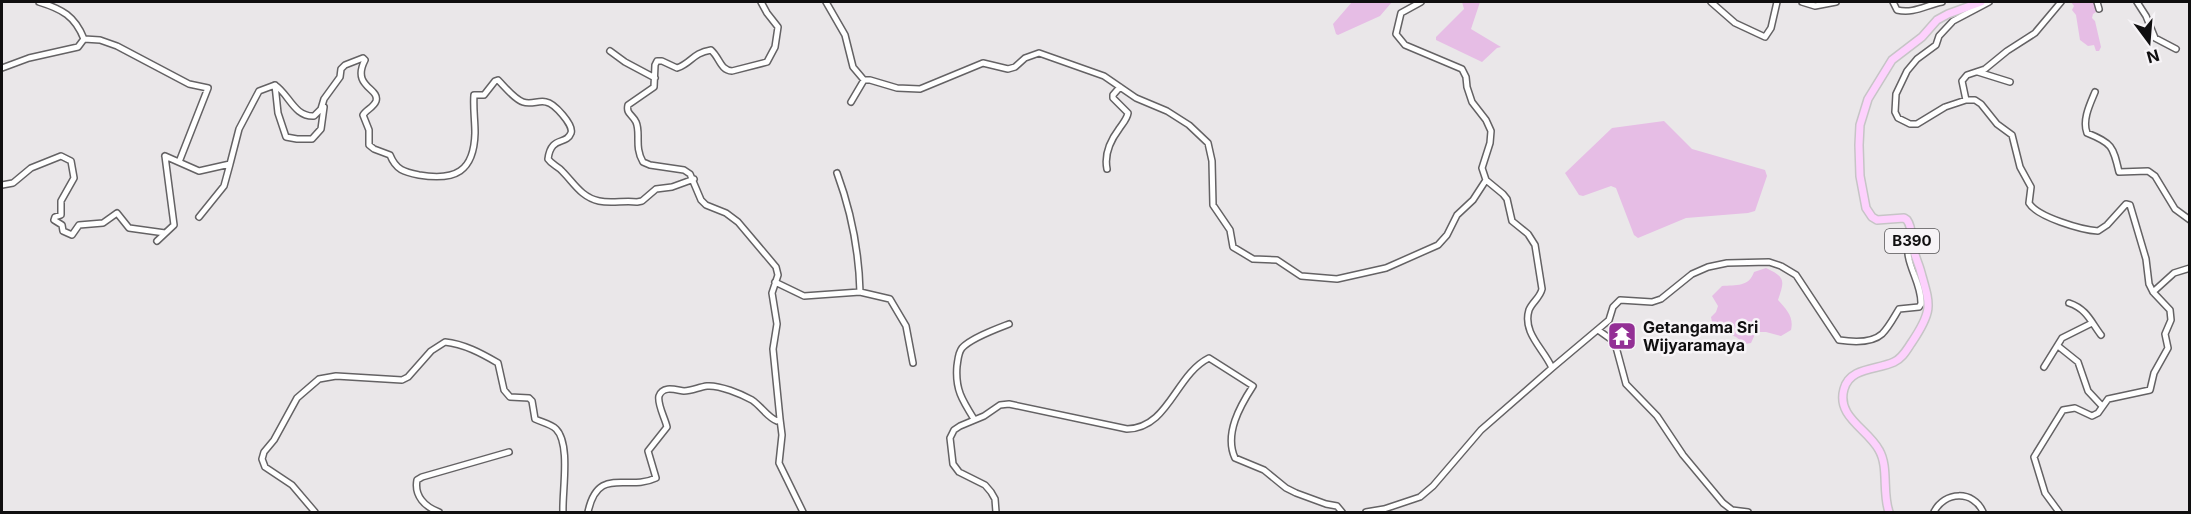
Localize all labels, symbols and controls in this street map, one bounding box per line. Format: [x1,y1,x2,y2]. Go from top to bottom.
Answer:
north arrow [2119,12,2179,72]
text: N [2145,45,2162,68]
road number: B390 [1885,229,1939,253]
place label: Getangama Sri Wijyaramaya [1643,317,1758,355]
temple icon: Getangama Sri Wijyaramaya [1606,320,1638,352]

